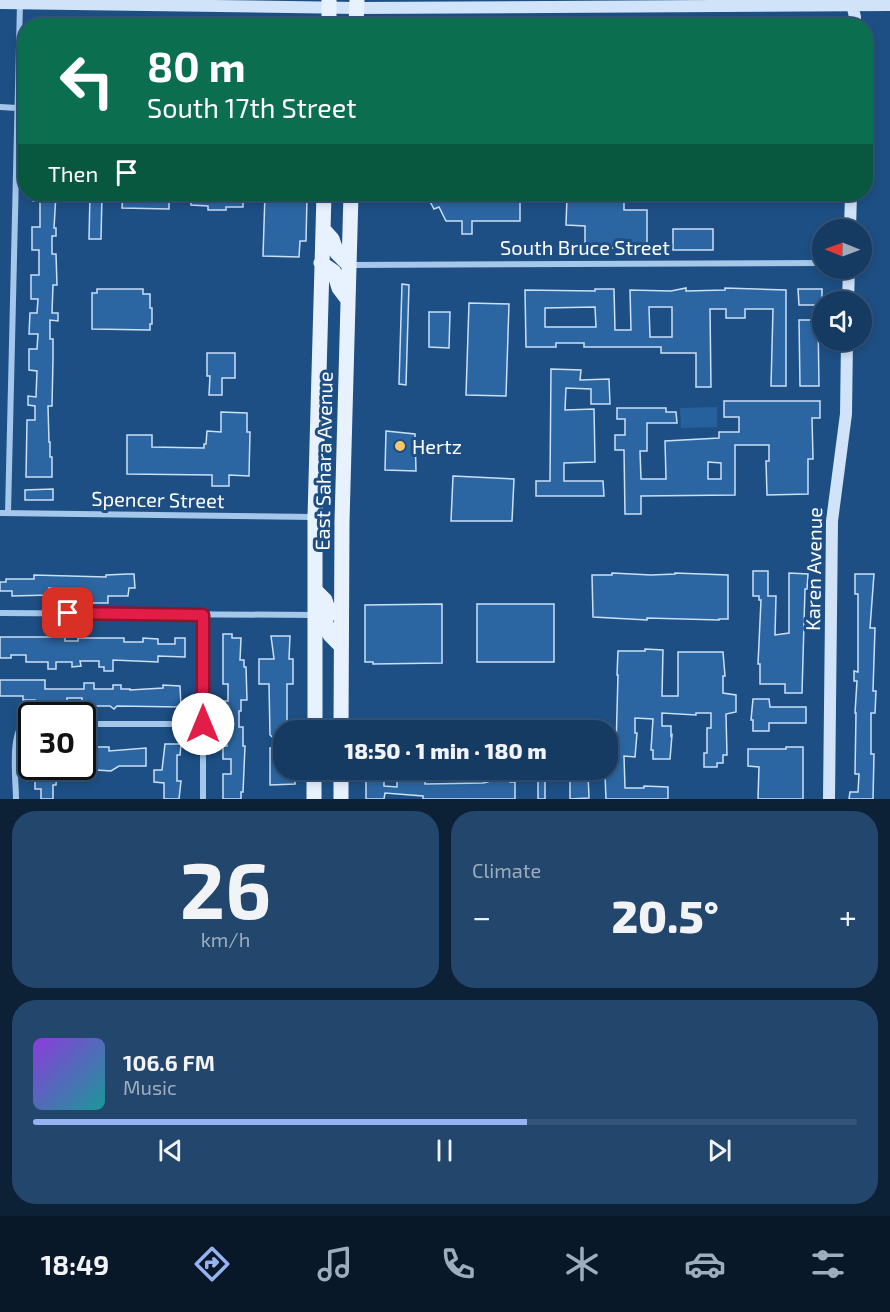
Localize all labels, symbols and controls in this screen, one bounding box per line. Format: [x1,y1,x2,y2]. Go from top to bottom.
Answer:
text: 80 m [147,40,246,90]
icon: left [48,42,126,120]
text: South 17th Street [147,91,356,123]
icon: arrive [110,156,143,189]
text: Then [48,160,98,186]
north arrow [812,219,872,279]
map controls [812,219,872,351]
street label: South Bruce Street [500,235,670,259]
button: sound [812,291,872,351]
street label: East Sahara Avenue [309,371,337,551]
place label: Hertz [412,434,462,458]
marker: Hertz [393,439,407,453]
street label: Spencer Street [91,486,225,512]
street label: Karen Avenue [800,507,826,631]
pin [42,587,93,638]
icon: arrive [51,596,84,629]
position arrow [171,692,235,756]
speed limit sign: 30 [18,702,96,780]
text: 18:50 · 1 min · 180 m [344,737,547,763]
text: 26 [180,841,271,935]
text: Climate [472,858,541,882]
text: 20.5° [611,888,719,942]
text: − [472,896,491,936]
text: + [839,896,857,936]
text: km/h [201,927,250,951]
text: 106.6 FM [123,1049,215,1075]
text: Music [123,1075,177,1099]
icon: previous [154,1134,187,1167]
icon: pause [428,1134,461,1167]
icon: next [703,1134,736,1167]
icon: directions [191,1243,233,1285]
icon: music [314,1243,356,1285]
icon: phone [437,1243,479,1285]
icon: climate [561,1243,603,1285]
icon: car [684,1243,726,1285]
icon: filters [807,1243,849,1285]
text: 18:49 [41,1248,109,1280]

